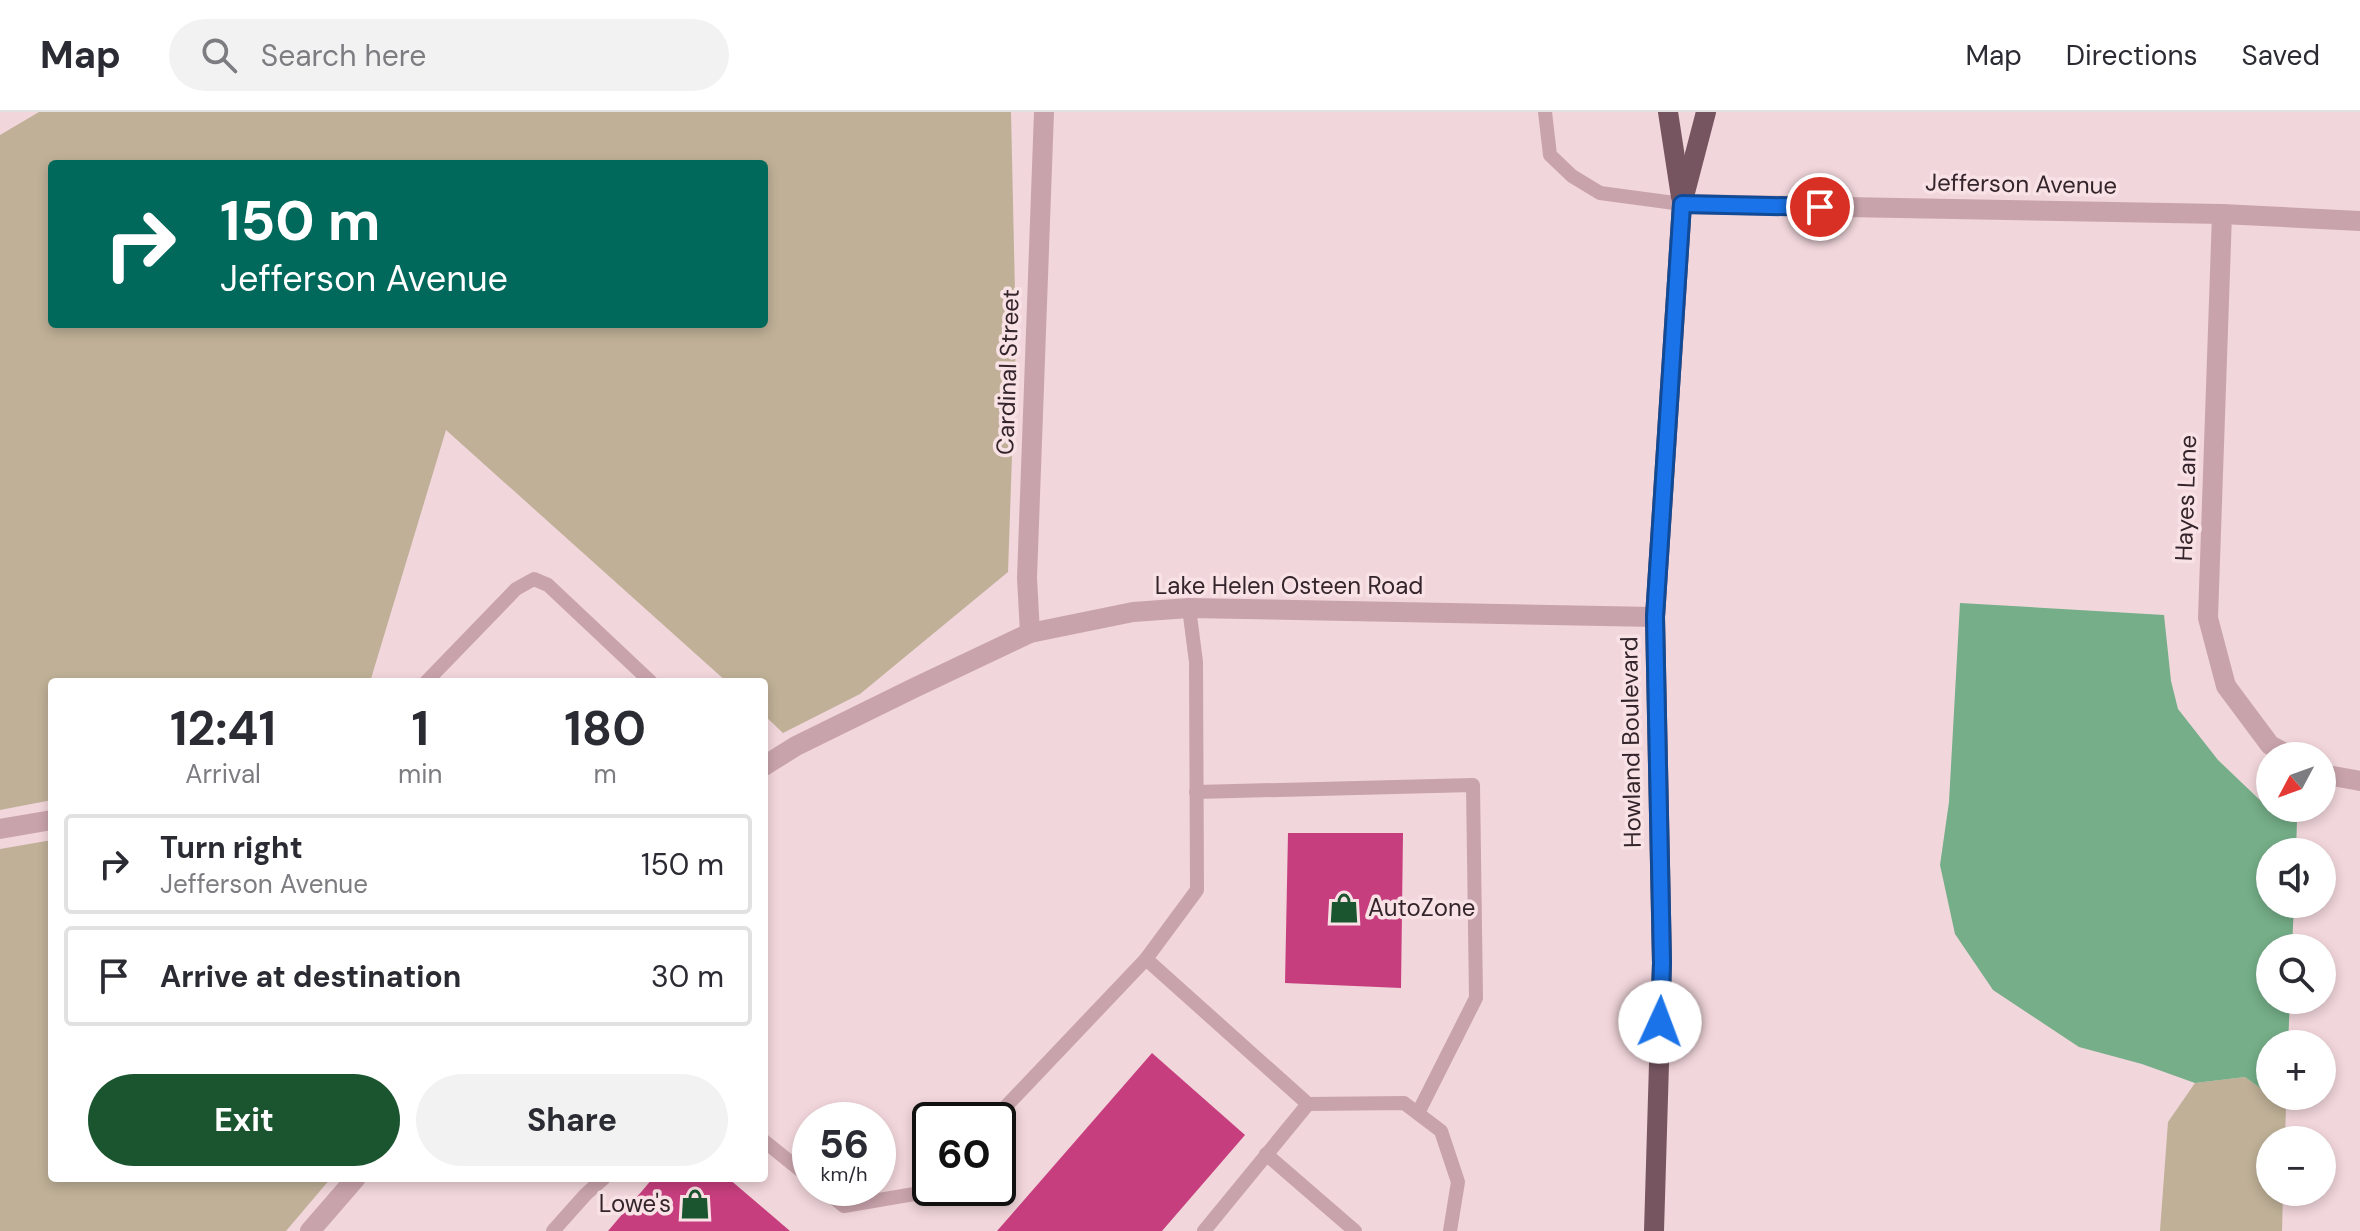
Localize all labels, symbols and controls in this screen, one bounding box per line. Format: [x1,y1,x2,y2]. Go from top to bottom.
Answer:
search box [169,19,729,91]
text: Map [40,30,121,80]
icon: search [197,33,241,77]
text: Search here [261,36,426,75]
text: Map [1965,37,2022,74]
text: Directions [2066,37,2198,74]
text: Saved [2242,37,2320,74]
street label: Jefferson Avenue [1925,166,2117,201]
pin [1786,173,1854,241]
text: 150 m [220,184,381,257]
icon: arrive [1798,185,1842,229]
icon: right [88,192,192,296]
text: Jefferson Avenue [220,255,508,302]
street label: Cardinal Street [989,288,1026,456]
street label: Hayes Lane [2168,434,2203,562]
street label: Lake Helen Osteen Road [1155,570,1423,601]
street label: Howland Boulevard [1613,636,1648,848]
text: 12:41 [170,697,276,760]
text: 1 [411,697,429,760]
text: 180 [564,697,646,760]
north arrow [2256,742,2336,822]
map controls [2256,742,2336,1206]
text: Arrival [185,757,261,791]
text: min [398,757,442,791]
text: m [594,757,617,791]
text: Turn right [160,828,303,867]
button: sound [2256,838,2336,918]
icon: right [92,842,136,886]
text: 150 m [641,845,724,884]
text: Jefferson Avenue [160,867,368,901]
shop icon: AutoZone [1327,891,1361,925]
place label: AutoZone [1368,892,1475,923]
button: search [2256,934,2336,1014]
icon: arrive [92,954,136,998]
text: Arrive at destination [160,957,461,996]
text: 30 m [651,957,724,996]
position arrow [1618,980,1702,1064]
button: + [2256,1030,2336,1110]
button: Exit [88,1074,400,1166]
button: Share [416,1074,728,1166]
speed limit sign: 60 [912,1102,1016,1206]
text: 56 [819,1118,869,1170]
button: − [2256,1126,2336,1206]
text: km/h [820,1161,868,1187]
shop icon: Lowe's [678,1187,712,1221]
place label: Lowe's [599,1188,671,1219]

